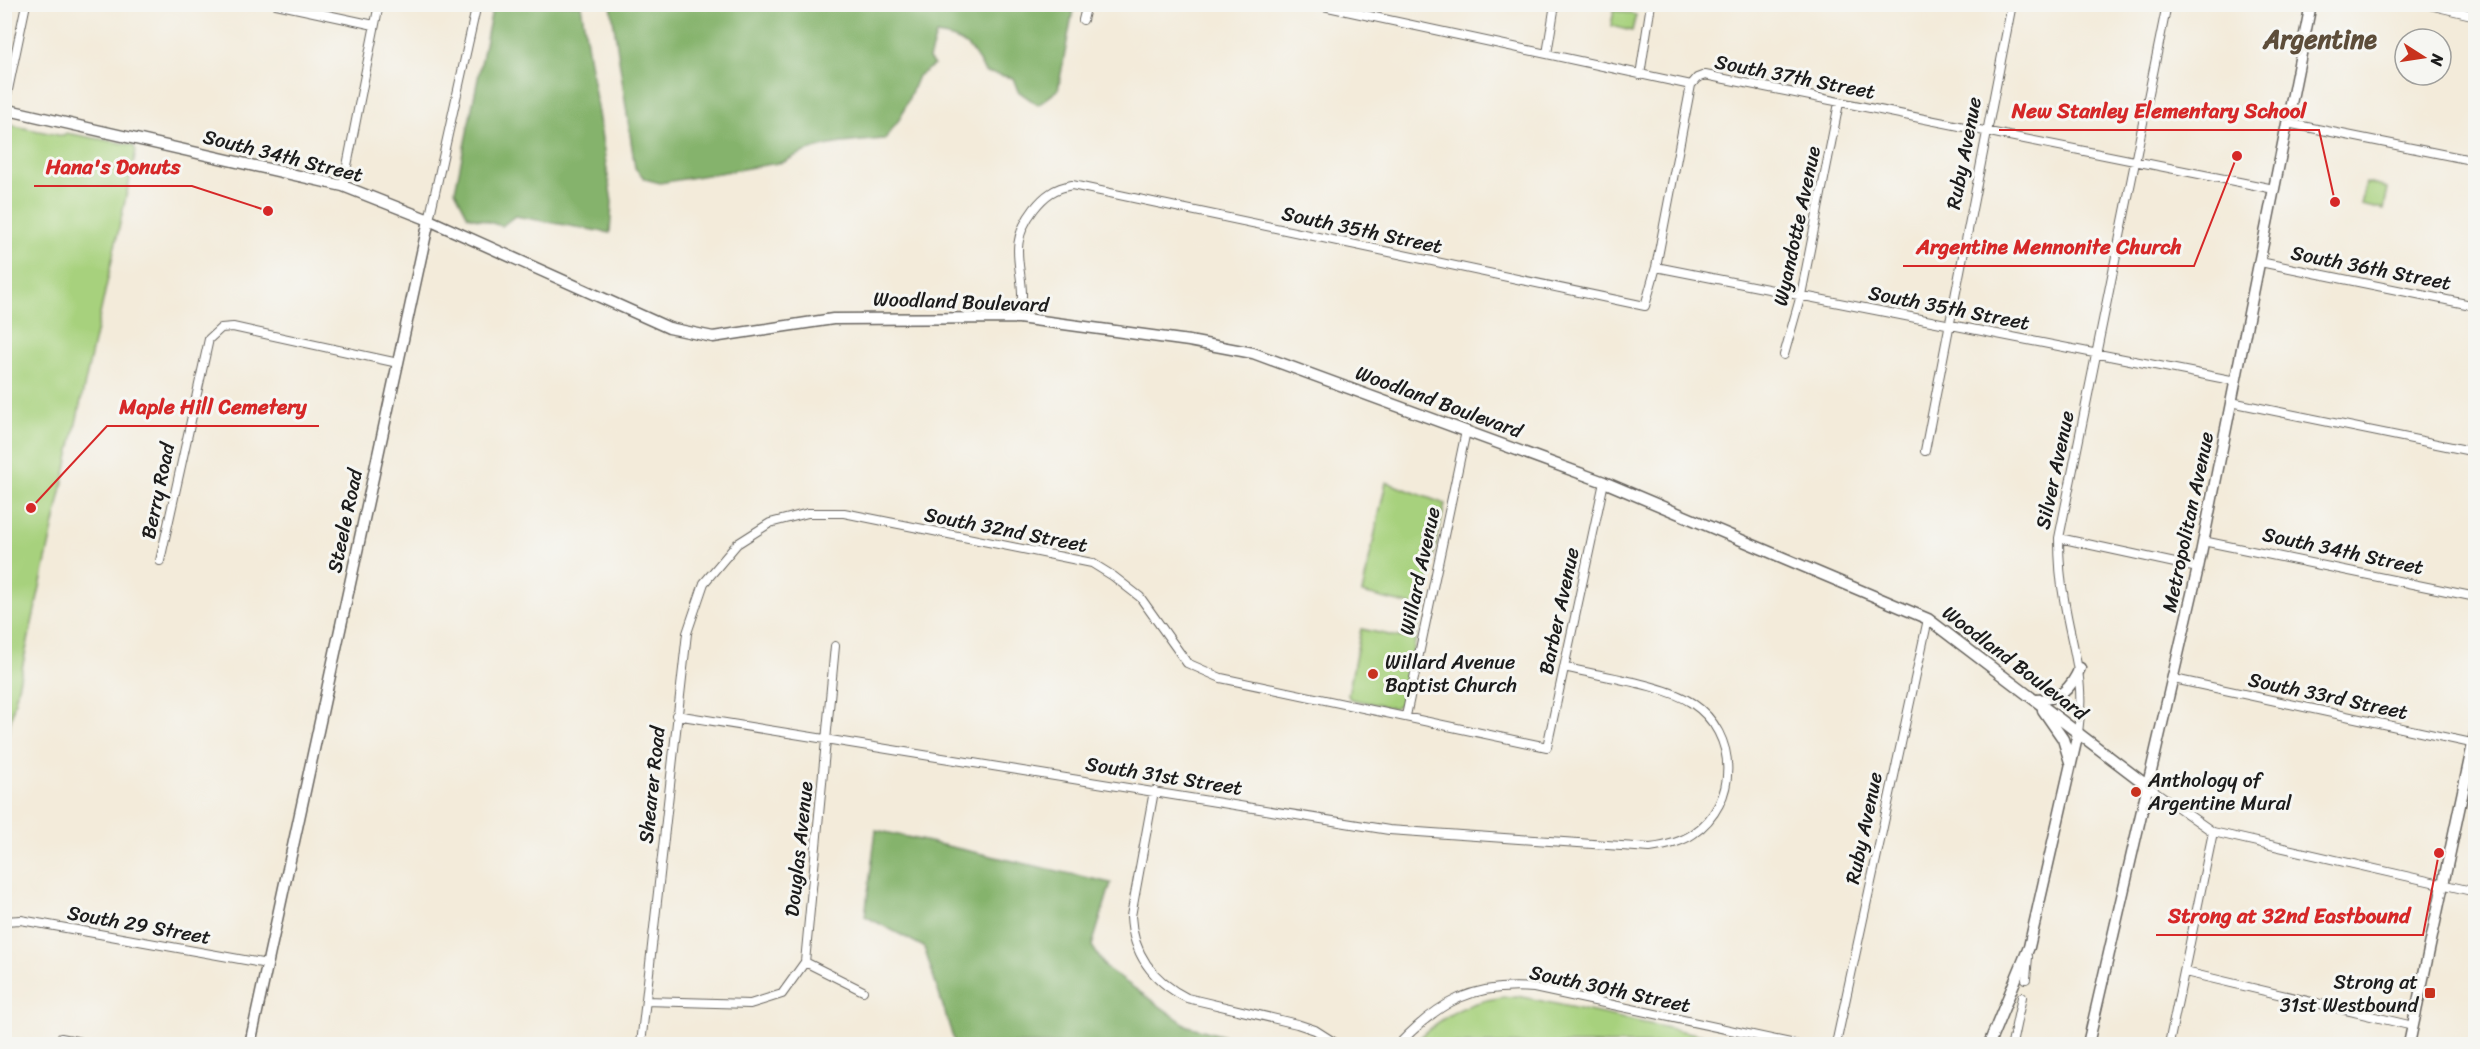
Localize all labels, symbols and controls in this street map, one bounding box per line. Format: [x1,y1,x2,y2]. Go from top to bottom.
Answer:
district label: Argentine [2262,16,2377,62]
north arrow [2393,27,2453,87]
street label: South 37th Street [1712,44,1878,110]
text: N [2422,51,2453,69]
callout: New Stanley Elementary School [1999,91,2319,130]
text: New Stanley Elementary School [2011,92,2307,130]
street label: Ruby Avenue [1936,94,1992,212]
street label: South 34th Street [199,119,367,193]
street label: Wyandotte Avenue [1763,143,1831,309]
callout: Hana's Donuts [34,147,192,186]
text: Hana's Donuts [45,148,181,186]
street label: South 35th Street [1278,196,1446,264]
callout: Argentine Mennonite Church [1903,227,2194,266]
text: Argentine Mennonite Church [1915,228,2182,266]
street label: South 36th Street [2288,235,2454,301]
street label: South 35th Street [1865,275,2033,341]
street label: Woodland Boulevard [873,281,1051,323]
street label: Woodland Boulevard [1351,356,1529,449]
callout: Maple Hill Cemetery [107,387,319,426]
text: Maple Hill Cemetery [118,388,308,426]
street label: Silver Avenue [2025,407,2085,533]
street label: Metropolitan Avenue [2152,428,2224,616]
street label: Berry Road [131,438,186,542]
street label: Steele Road [317,464,373,576]
street label: South 32nd Street [921,497,1091,563]
street label: Willard Avenue [1389,504,1451,638]
street label: South 34th Street [2259,517,2427,585]
street label: Barber Avenue [1528,544,1590,678]
street label: Woodland Boulevard [1934,596,2097,731]
place label: Willard Avenue Baptist Church [1385,645,1517,703]
street label: South 33rd Street [2245,662,2411,730]
marker: Willard Avenue Baptist Church [1366,667,1380,681]
street label: Shearer Road [628,723,676,845]
street label: South 31st Street [1083,746,1245,806]
place label: Anthology of Argentine Mural [2147,763,2293,821]
street label: Ruby Avenue [1835,769,1893,887]
street label: Douglas Avenue [774,779,824,918]
marker: Anthology of Argentine Mural [2129,785,2143,799]
street label: South 29 Street [65,895,214,955]
callout: Strong at 32nd Eastbound [2156,896,2423,935]
text: Strong at 32nd Eastbound [2167,897,2412,935]
street label: South 30th Street [1526,955,1694,1023]
place label: Strong at 31st Westbound [2280,965,2419,1023]
marker: Strong at 31st Westbound [2423,986,2437,1000]

